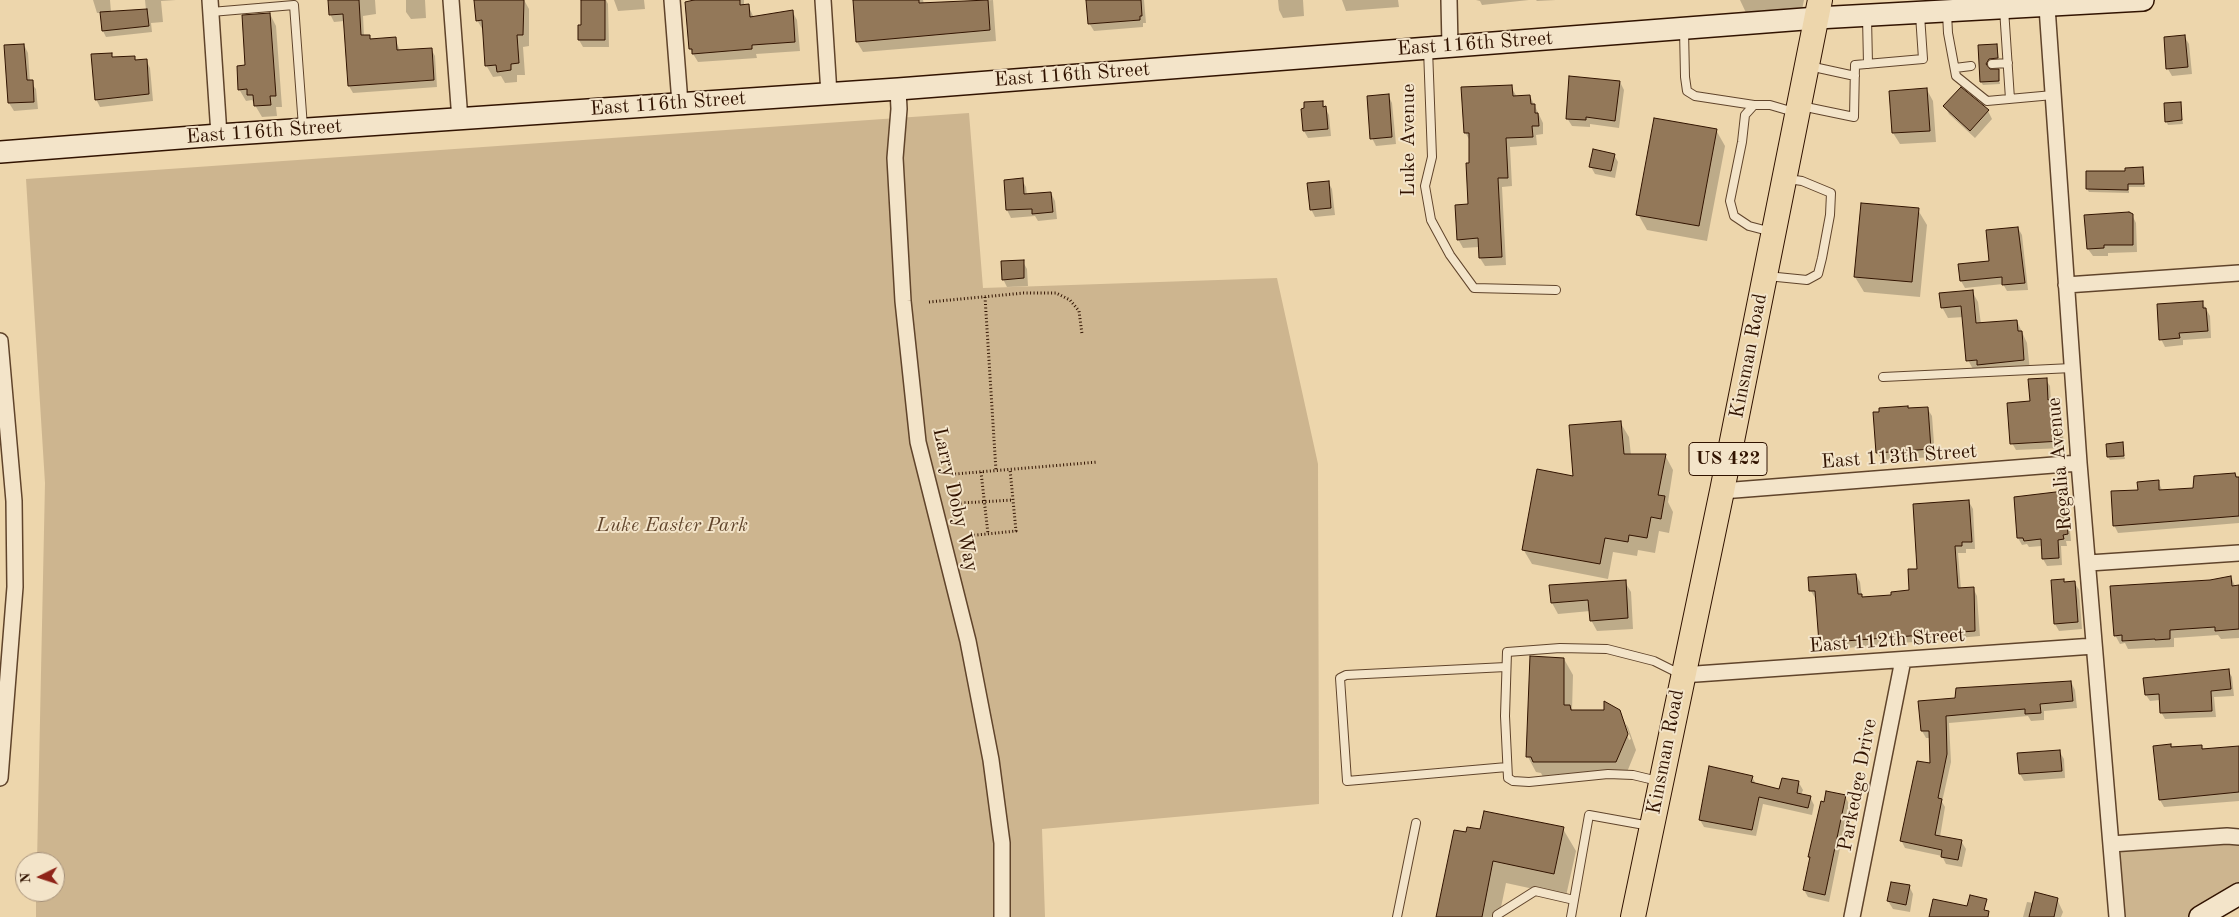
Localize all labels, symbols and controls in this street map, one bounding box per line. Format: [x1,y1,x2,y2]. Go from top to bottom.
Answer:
street label: East 116th Street [1396,27,1554,61]
street label: East 116th Street [993,58,1151,92]
street label: Luke Avenue [1397,84,1421,196]
street label: East 116th Street [589,87,747,121]
street label: East 116th Street [185,115,343,149]
street label: Kinsman Road [1725,292,1773,420]
street label: Regalia Avenue [2042,396,2078,532]
street label: Larry Doby Way [927,425,983,575]
street label: East 113th Street [1820,440,1978,474]
road number: US 422 [1689,442,1767,476]
park label: Luke Easter Park [596,514,748,538]
street label: East 112th Street [1808,624,1966,658]
street label: Kinsman Road [1642,688,1690,816]
street label: Parkedge Drive [1833,717,1883,853]
north arrow [15,852,65,902]
text: N [19,872,33,884]

